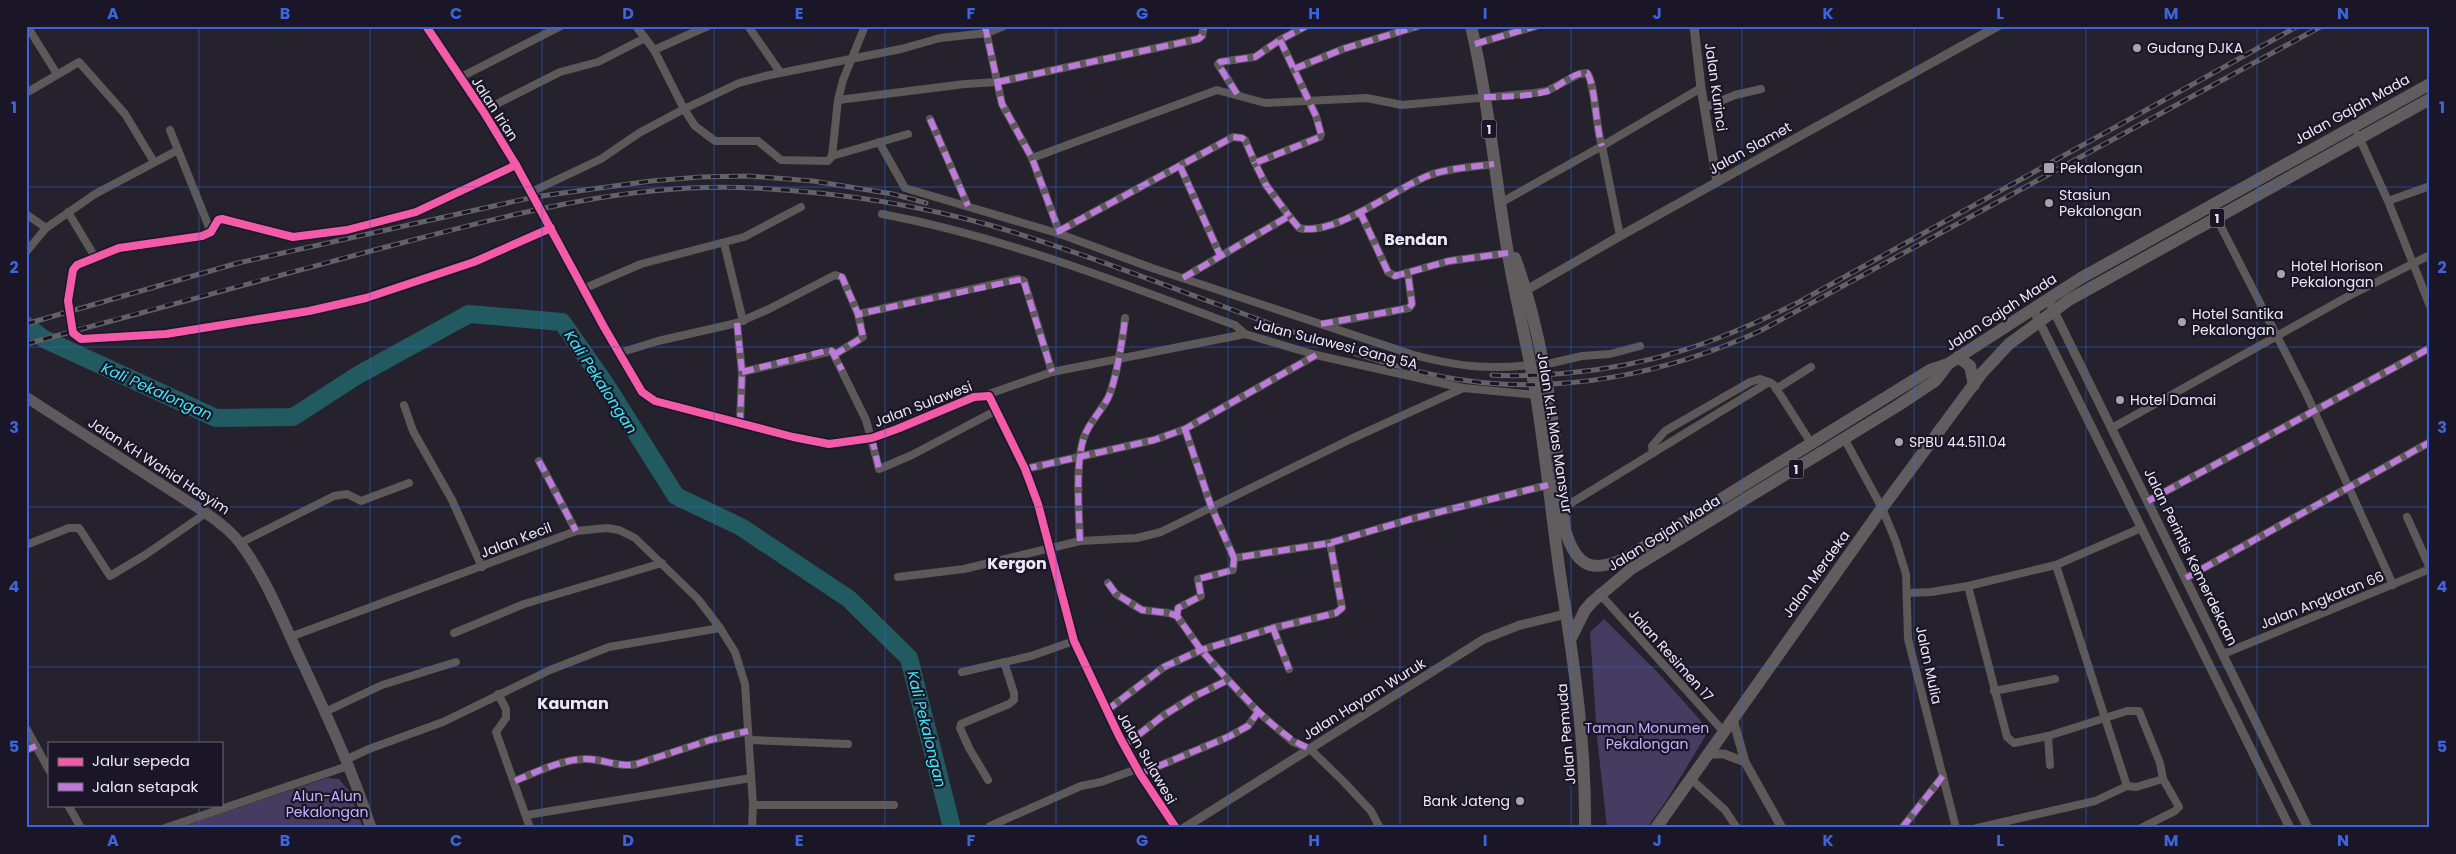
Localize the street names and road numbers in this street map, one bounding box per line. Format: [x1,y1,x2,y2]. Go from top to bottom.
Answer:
street label: Jalan Kurinci [1700,41,1732,133]
street label: Jalan Gajah Mada [2291,69,2413,149]
street label: Jalan Irian [467,73,523,145]
street label: Jalan Slamet [1705,117,1795,179]
road number: 1 [1482,120,1496,138]
road number: 1 [2210,208,2224,228]
street label: Jalan Gajah Mada [1941,269,2061,355]
street label: Jalan Sulawesi Gang 5A [1252,314,1420,374]
street label: Jalan K.H. Mas Mansyur [1532,351,1578,515]
street label: Jalan Sulawesi [871,376,975,432]
street label: Jalan KH Wahid Hasyim [84,413,234,519]
road number: 1 [1788,459,1804,478]
street label: Jalan Perintis Kemerdekaan [2139,465,2243,649]
street label: Jalan Gajah Mada [1604,490,1724,576]
street label: Jalan Kecil [477,517,555,563]
street label: Jalan Merdeka [1778,526,1854,622]
street label: Jalan Angkatan 66 [2257,566,2387,634]
street label: Jalan Resimen 17 [1624,604,1718,706]
street label: Jalan Mulia [1911,624,1947,706]
street label: Jalan Hayam Wuruk [1299,653,1430,745]
street label: Jalan Pemuda [1552,683,1580,785]
street label: Jalan Sulawesi [1112,708,1182,808]

